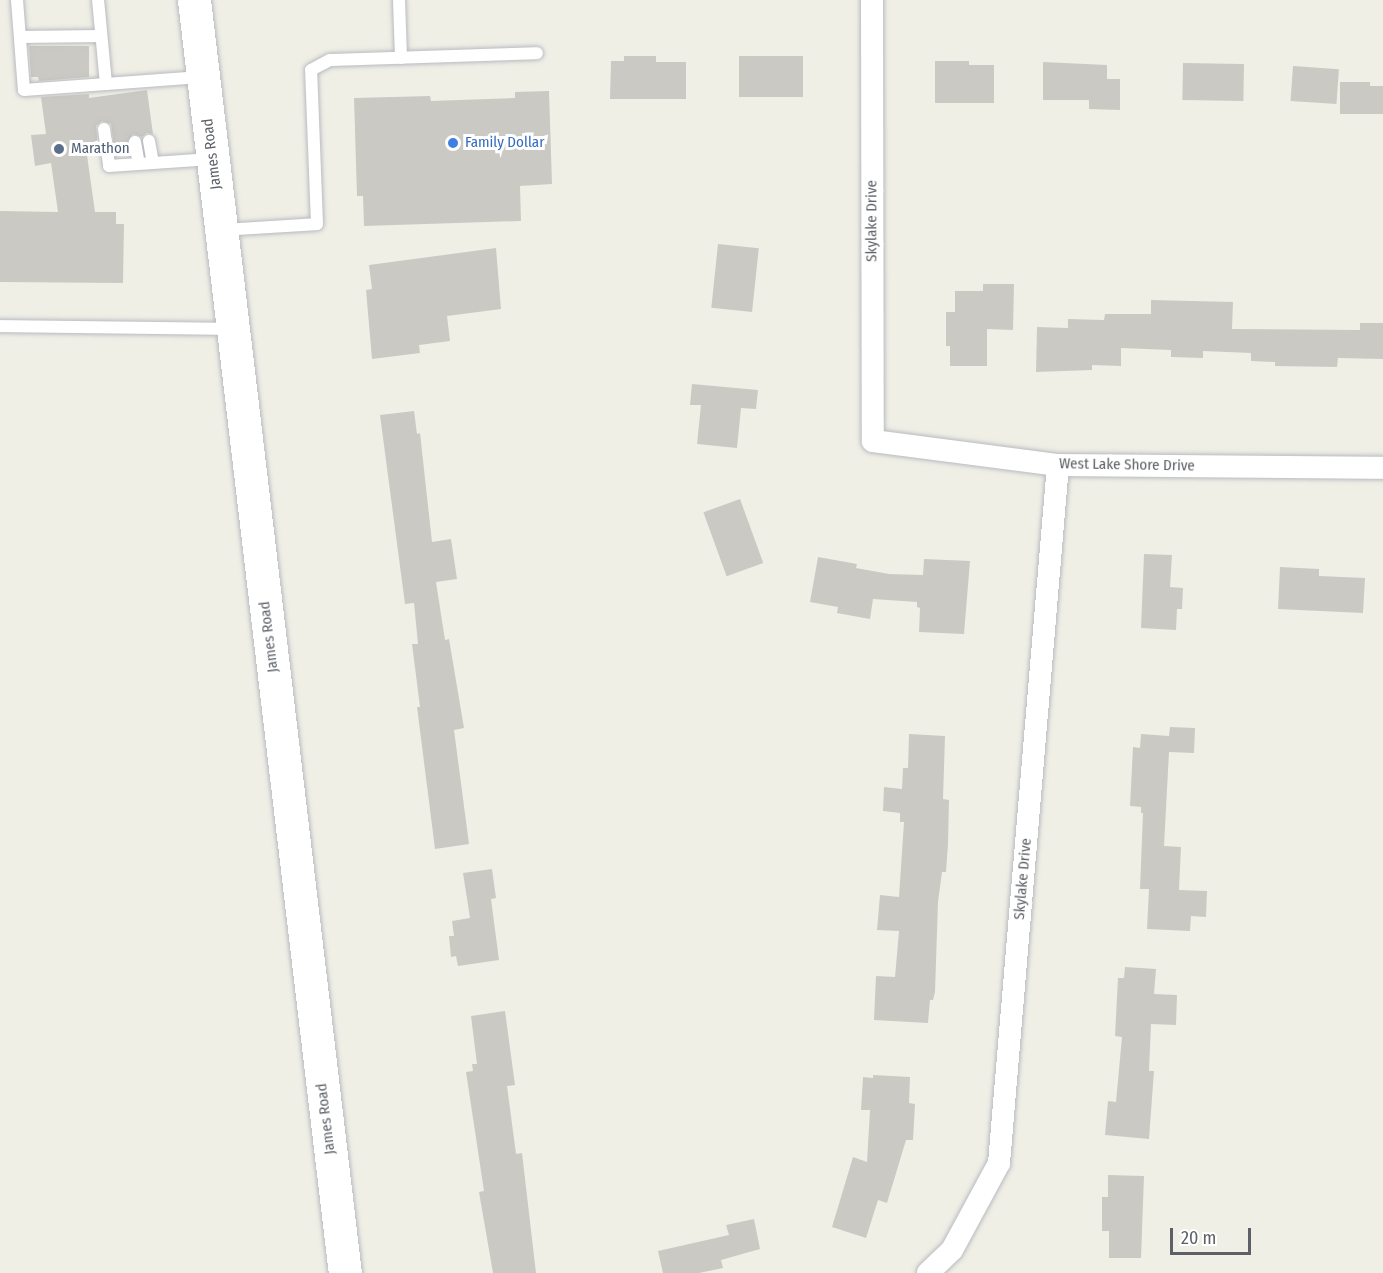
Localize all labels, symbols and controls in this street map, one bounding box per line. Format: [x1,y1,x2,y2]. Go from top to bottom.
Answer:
street label: James Road [199,117,225,191]
place label: Family Dollar [465,134,544,152]
marker: Family Dollar [446,136,460,150]
place label: Marathon [71,140,130,158]
marker: Marathon [52,142,66,156]
street label: Skylake Drive [863,180,881,262]
street label: West Lake Shore Drive [1059,455,1195,475]
street label: James Road [256,600,282,674]
street label: Skylake Drive [1010,837,1036,921]
street label: James Road [313,1082,339,1156]
scale bar [1173,1216,1254,1254]
text: 20 m [1181,1227,1216,1249]

